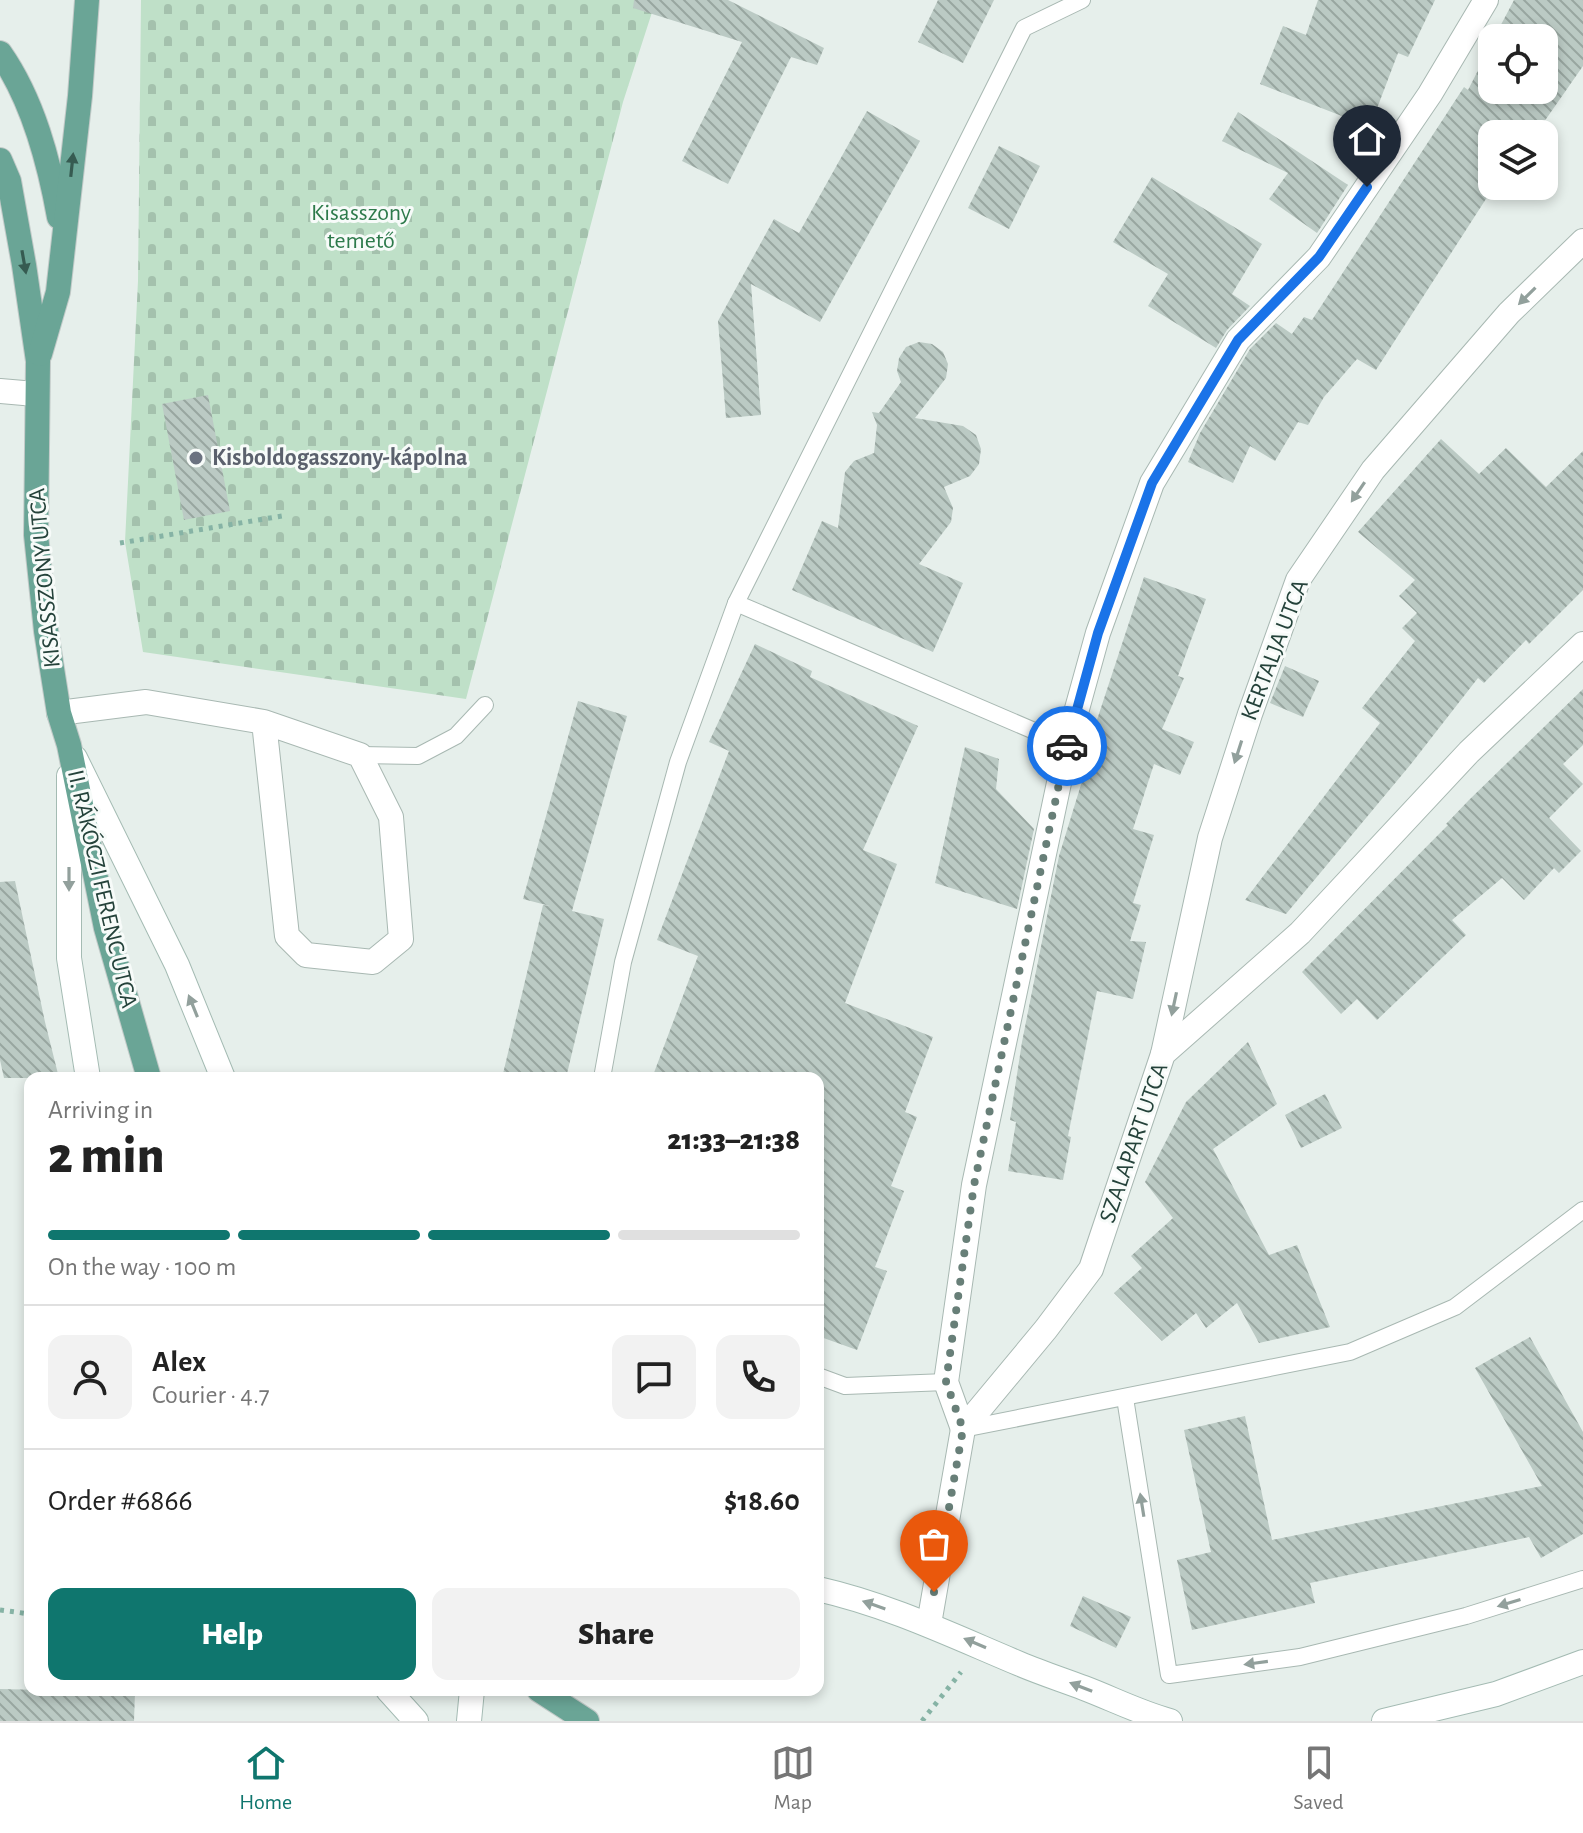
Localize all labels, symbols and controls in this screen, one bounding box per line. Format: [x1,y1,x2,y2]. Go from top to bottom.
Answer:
map controls [1478,24,1558,200]
button: locate [1478,24,1558,104]
pin [1333,105,1401,187]
icon: home [1345,117,1389,161]
button: layers [1478,120,1558,200]
one-way arrow [66,152,79,177]
park label: Kisasszony temető [311,201,411,253]
one-way arrow [18,250,30,275]
one-way arrow [1518,286,1537,304]
place label: Kisboldogasszony-kápolna [212,446,468,470]
marker: Kisboldogasszony-kápolna [187,449,205,467]
one-way arrow [1351,482,1366,503]
street label: KISASSZONY UTCA [25,487,65,669]
street label: KERTALJA UTCA [1237,576,1313,724]
courier [1027,706,1107,786]
icon: car [1045,724,1089,768]
one-way arrow [1231,740,1244,764]
street label: II. RÁKÓCZI FERENC UTCA [63,767,143,1011]
one-way arrow [63,867,75,892]
one-way arrow [1167,991,1180,1016]
one-way arrow [187,994,200,1018]
street label: SZALAPART UTCA [1095,1060,1173,1226]
text: Arriving in [48,1097,153,1123]
text: 21:33–21:38 [667,1125,800,1155]
text: 2 min [48,1130,164,1182]
text: On the way · 100 m [48,1254,236,1280]
button: person [48,1335,132,1419]
button: chat [612,1335,696,1419]
button: phone [716,1335,800,1419]
text: Alex [152,1347,206,1377]
text: Courier · 4.7 [152,1382,270,1408]
text: Order #6866 [48,1486,193,1516]
text: $18.60 [724,1486,800,1516]
one-way arrow [1135,1492,1148,1517]
pin [900,1510,968,1592]
icon: bag [912,1522,956,1566]
button: Help [48,1588,416,1680]
button: Share [432,1588,800,1680]
one-way arrow [1496,1597,1520,1609]
one-way arrow [862,1598,886,1610]
one-way arrow [963,1637,987,1650]
one-way arrow [1243,1657,1268,1670]
one-way arrow [1069,1680,1093,1693]
tab: Home [239,1741,292,1815]
tab: Map [771,1741,815,1815]
tab: Saved [1293,1741,1344,1815]

